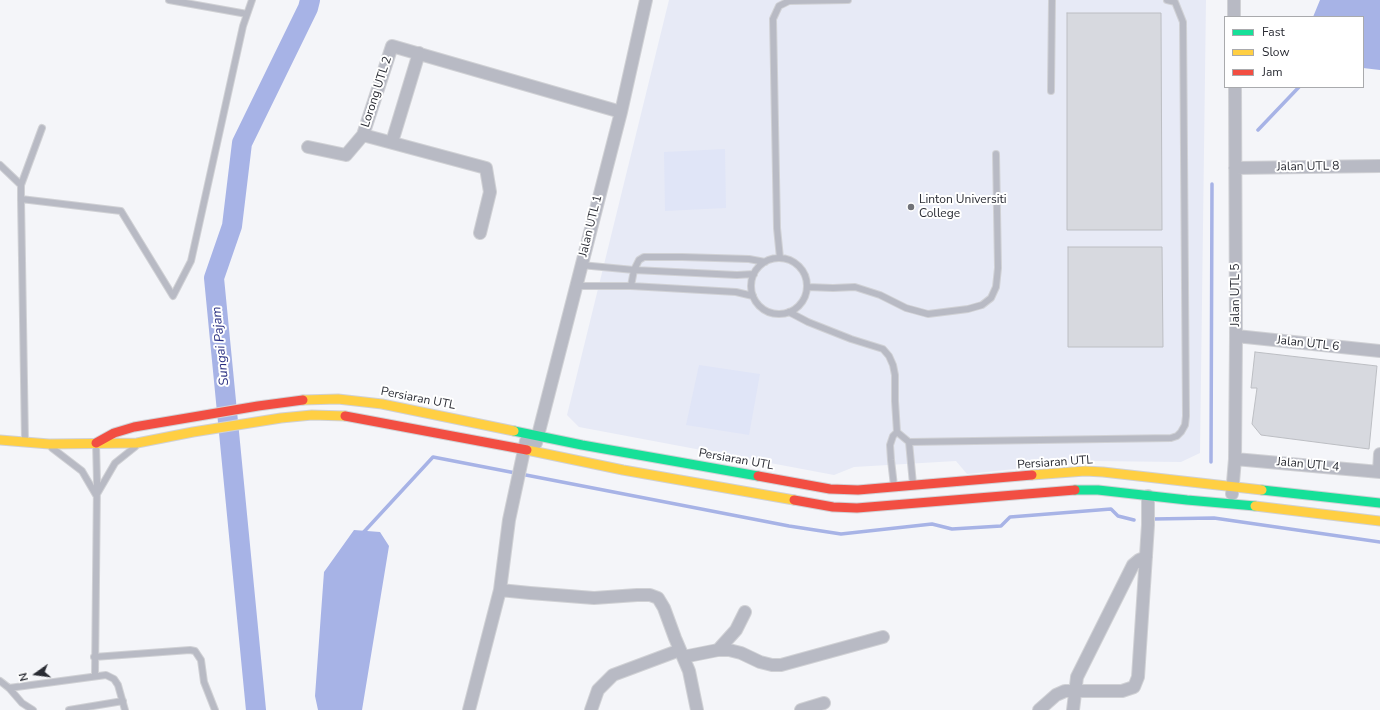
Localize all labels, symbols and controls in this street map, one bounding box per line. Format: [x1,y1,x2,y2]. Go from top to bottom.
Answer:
legend [1224,16,1364,88]
text: Fast [1262,24,1285,40]
text: Slow [1262,44,1290,60]
street label: Lorong UTL 2 [359,55,395,129]
text: Jam [1262,64,1283,80]
street label: Jalan UTL 8 [1276,159,1340,175]
place label: Linton Universiti College [919,193,1006,221]
street label: Jalan UTL 1 [576,194,606,258]
marker: Linton Universiti College [906,202,916,212]
street label: Jalan UTL 5 [1229,264,1243,326]
water label: Sungai Pajam [209,306,233,386]
street label: Jalan UTL 6 [1276,334,1340,354]
street label: Persiaran UTL [379,385,457,413]
street label: Persiaran UTL [697,446,775,474]
street label: Persiaran UTL [1017,453,1093,473]
street label: Jalan UTL 4 [1276,455,1340,475]
north arrow [16,654,56,694]
text: N [16,671,32,683]

